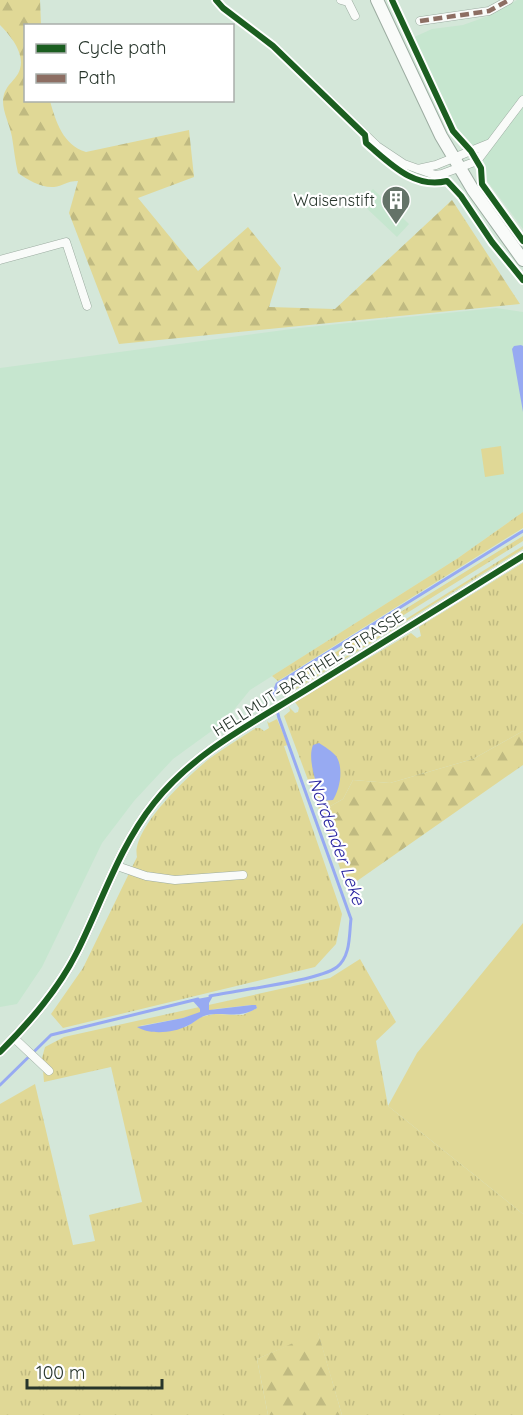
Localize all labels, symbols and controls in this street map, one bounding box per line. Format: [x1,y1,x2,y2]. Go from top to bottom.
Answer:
legend [24,24,234,102]
text: Cycle path [78,36,166,59]
text: Path [78,66,116,89]
building icon: Waisenstift [380,184,412,226]
place label: Waisenstift [293,190,375,210]
street label: HELLMUT-BARTHEL-STRASSE [209,606,407,740]
water label: Nordender Leke [303,774,371,909]
scale bar [27,1352,162,1390]
text: 100 m [36,1361,85,1384]

